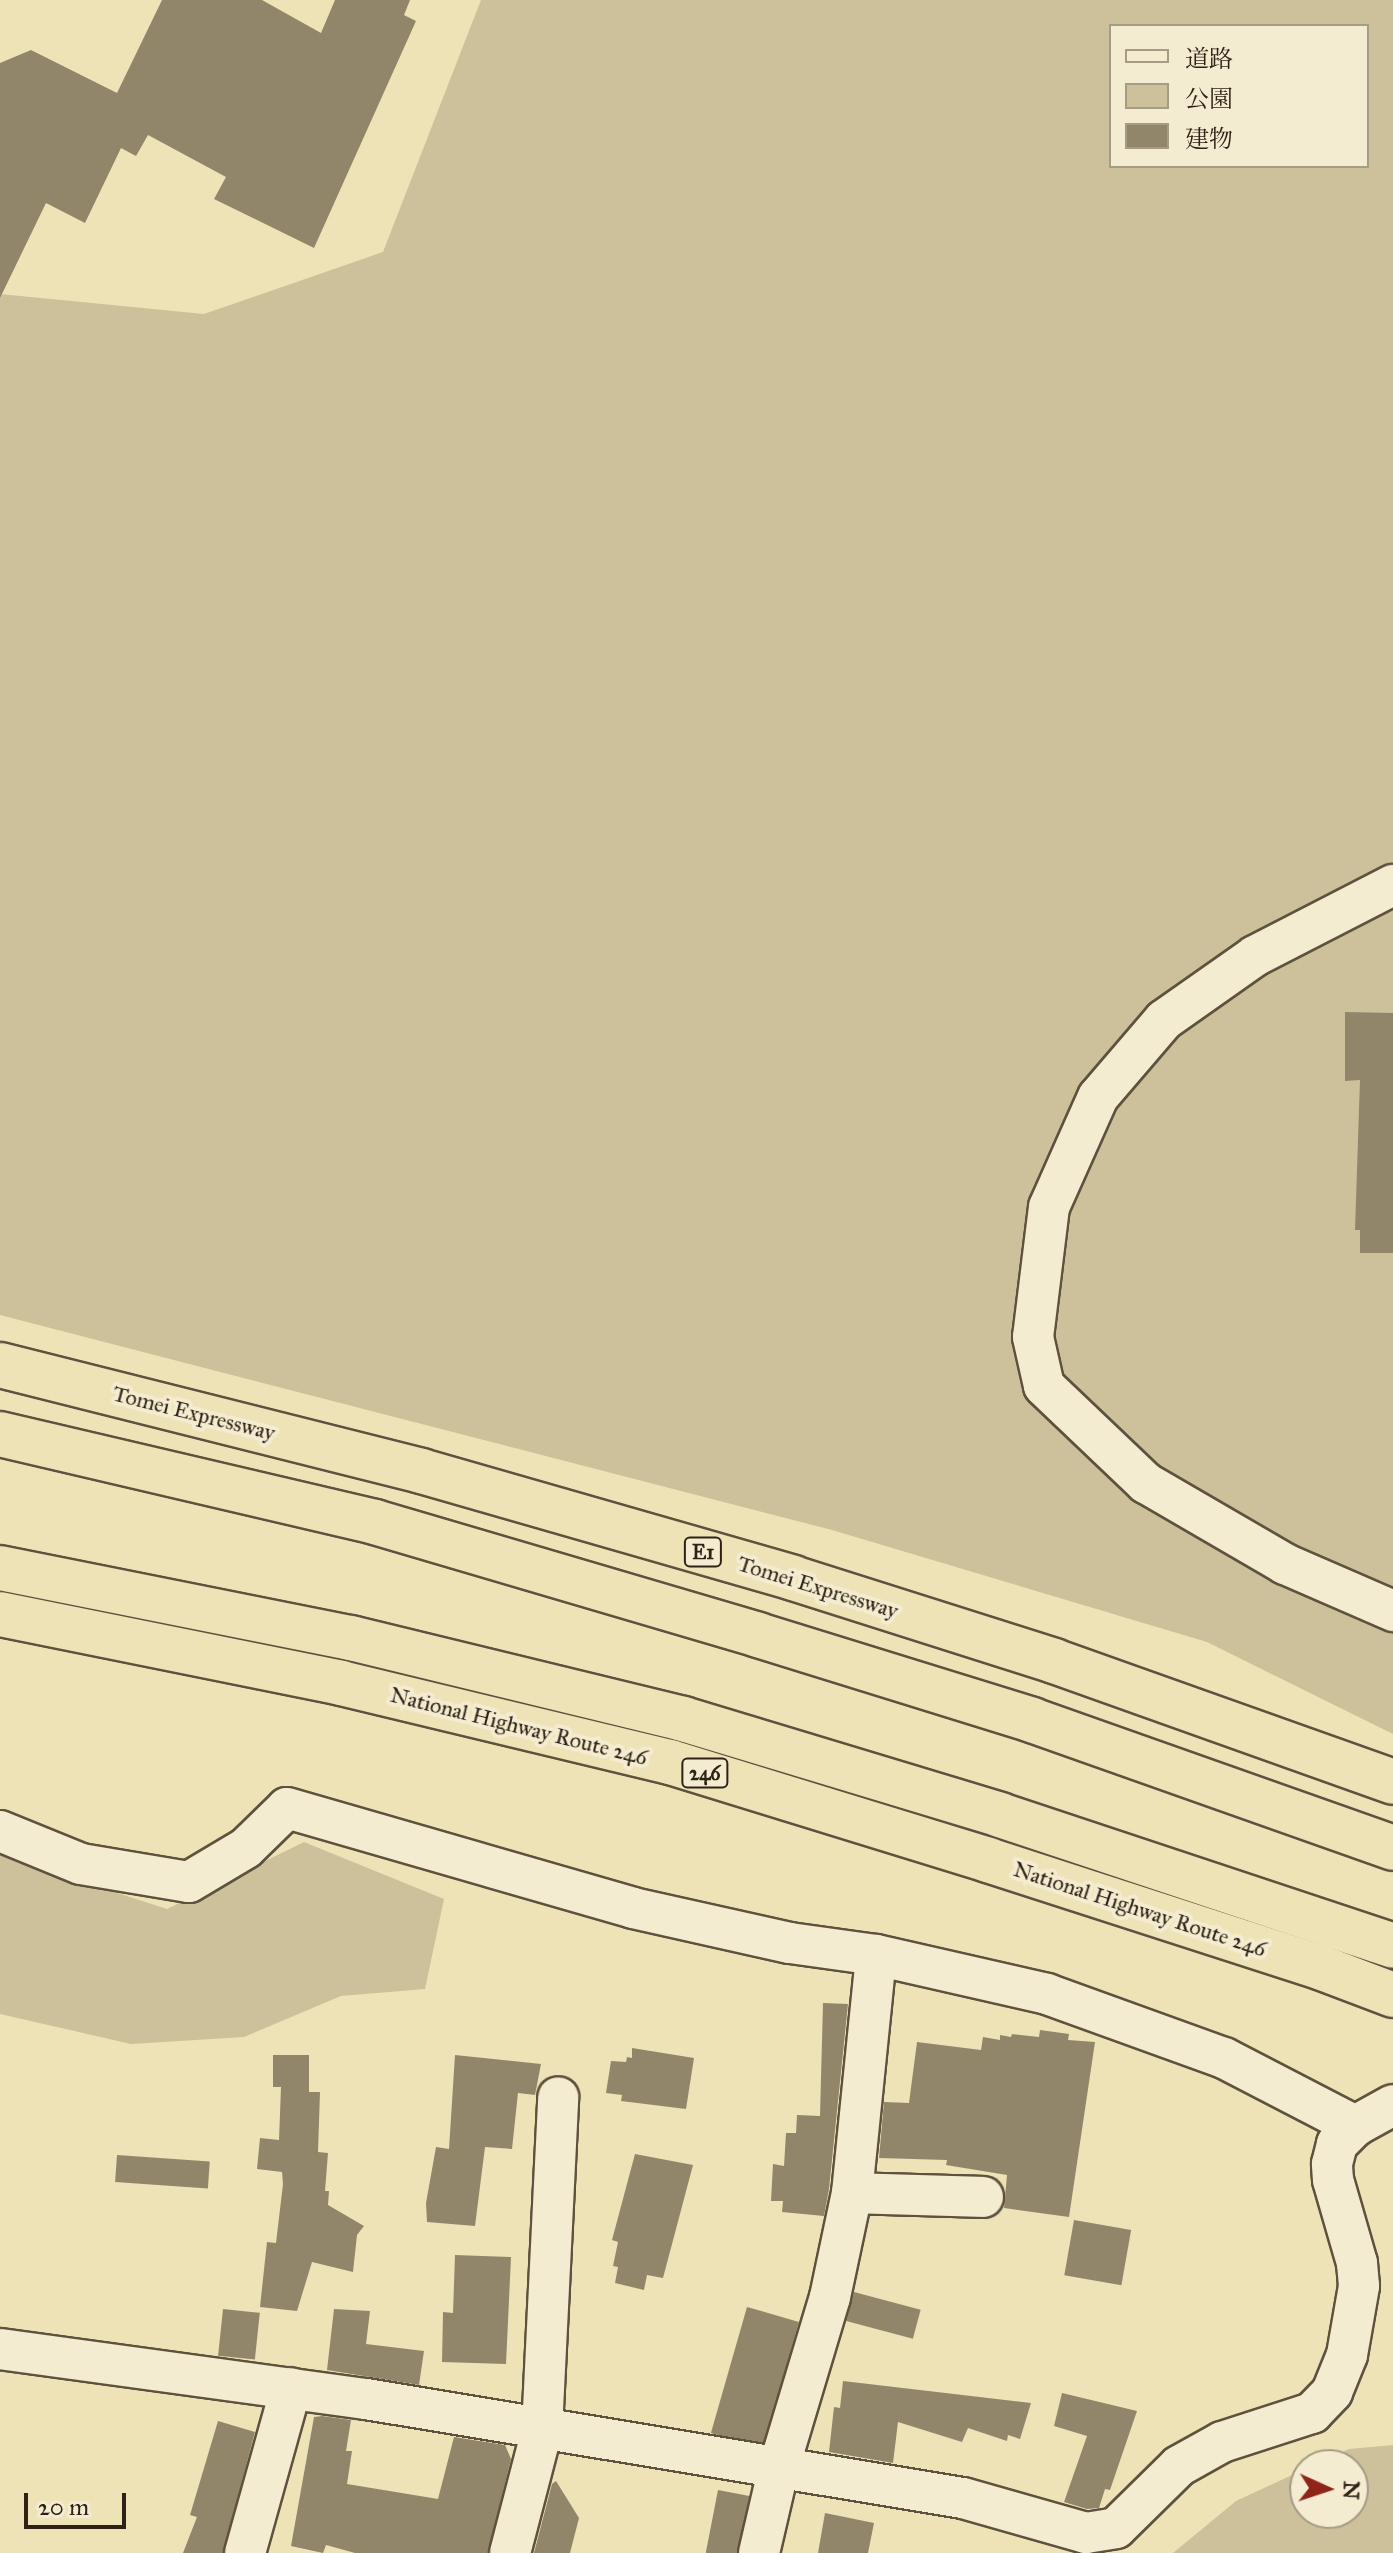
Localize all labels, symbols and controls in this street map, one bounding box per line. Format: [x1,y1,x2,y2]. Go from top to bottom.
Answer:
legend [1109,24,1369,168]
text: 道路 [1185,44,1233,74]
text: 公園 [1185,84,1233,114]
text: 建物 [1185,124,1233,154]
street label: Tomei Expressway [110,1380,278,1446]
road number: E1 [683,1536,723,1568]
street label: Tomei Expressway [735,1550,901,1624]
street label: National Highway Route 246 [388,1681,650,1771]
road number: 246 [681,1757,729,1789]
street label: National Highway Route 246 [1010,1856,1270,1962]
north arrow [1289,2449,1369,2529]
scale bar [28,2477,130,2527]
text: N [1337,2480,1365,2500]
text: 20 m [38,2492,89,2522]

